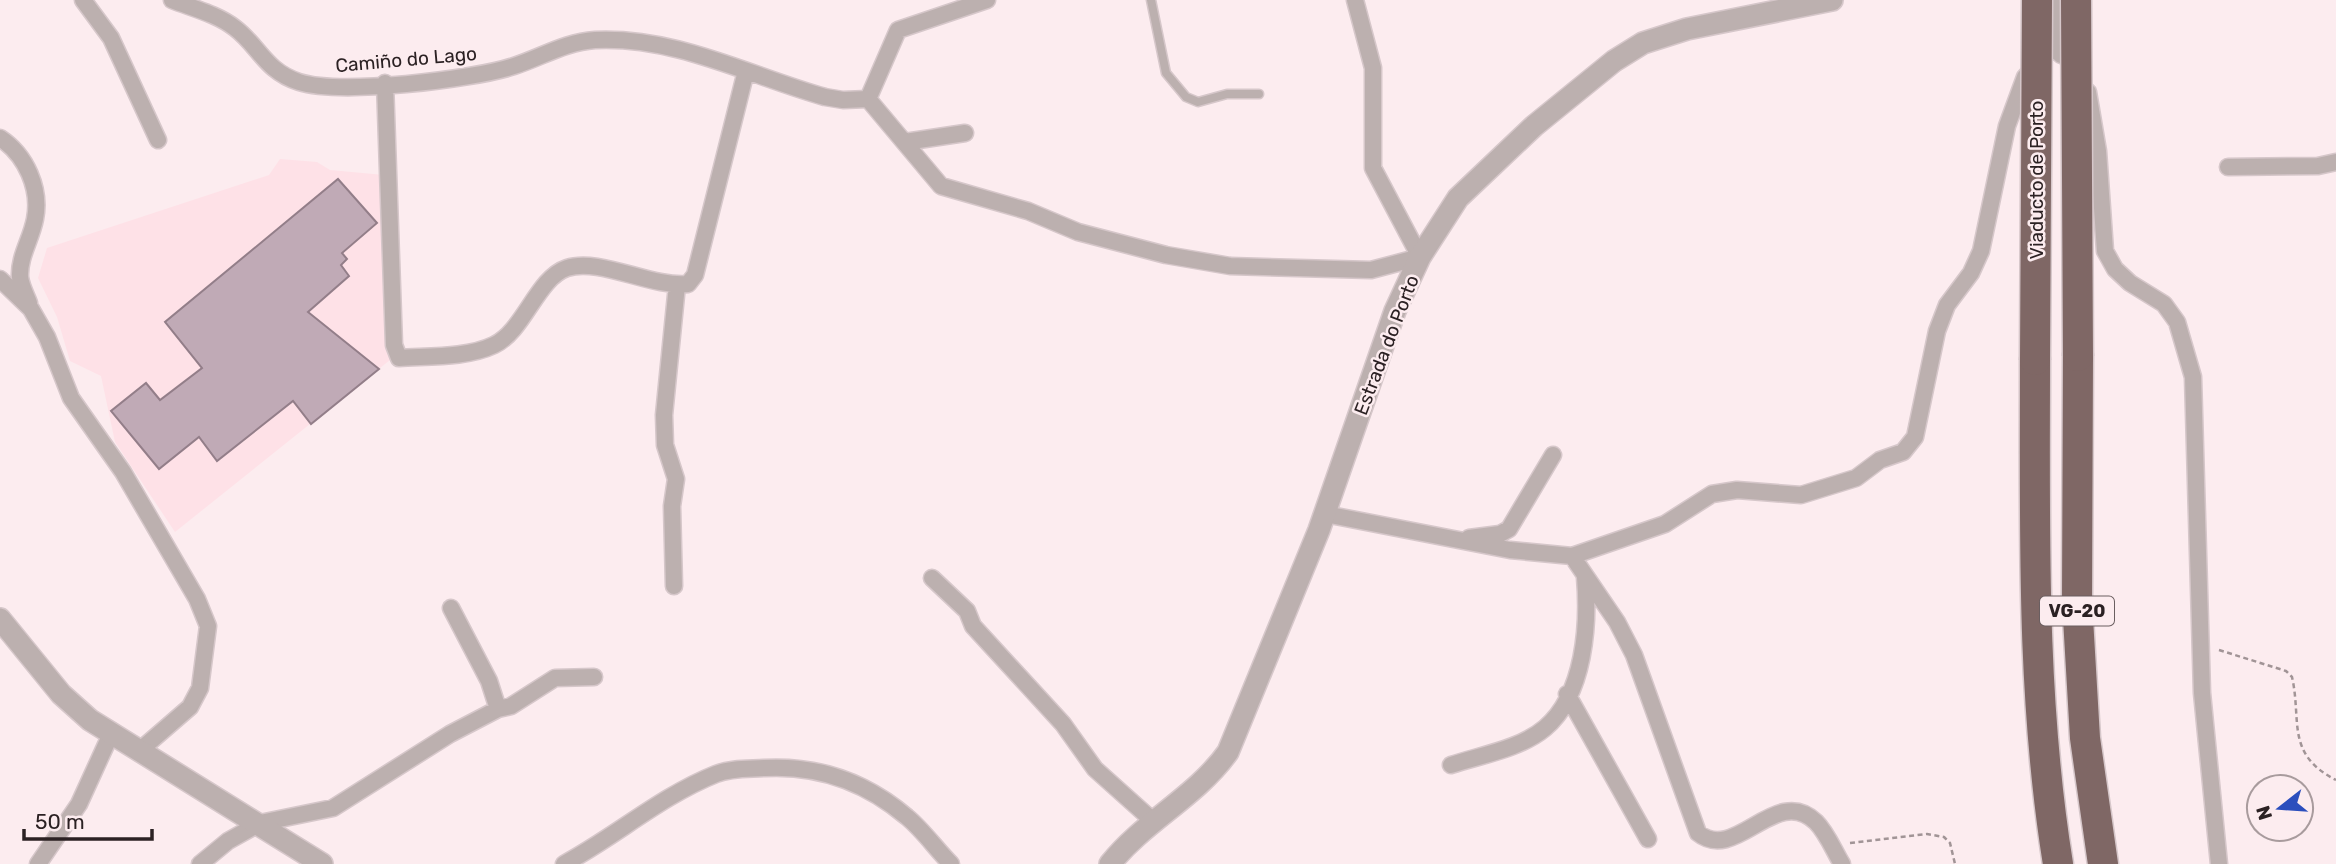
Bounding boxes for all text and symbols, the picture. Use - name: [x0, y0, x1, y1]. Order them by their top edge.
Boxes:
- street label: Camiño do Lago: [334, 42, 478, 77]
- street label: Viaducto de Porto: [2025, 101, 2048, 259]
- street label: Estrada do Porto: [1349, 272, 1424, 418]
- road number: VG-20: [2040, 596, 2114, 626]
- north arrow: [2245, 773, 2315, 843]
- scale bar: [24, 798, 152, 842]
- text: N: [2251, 803, 2277, 823]
- text: 50 m: [35, 809, 85, 834]

